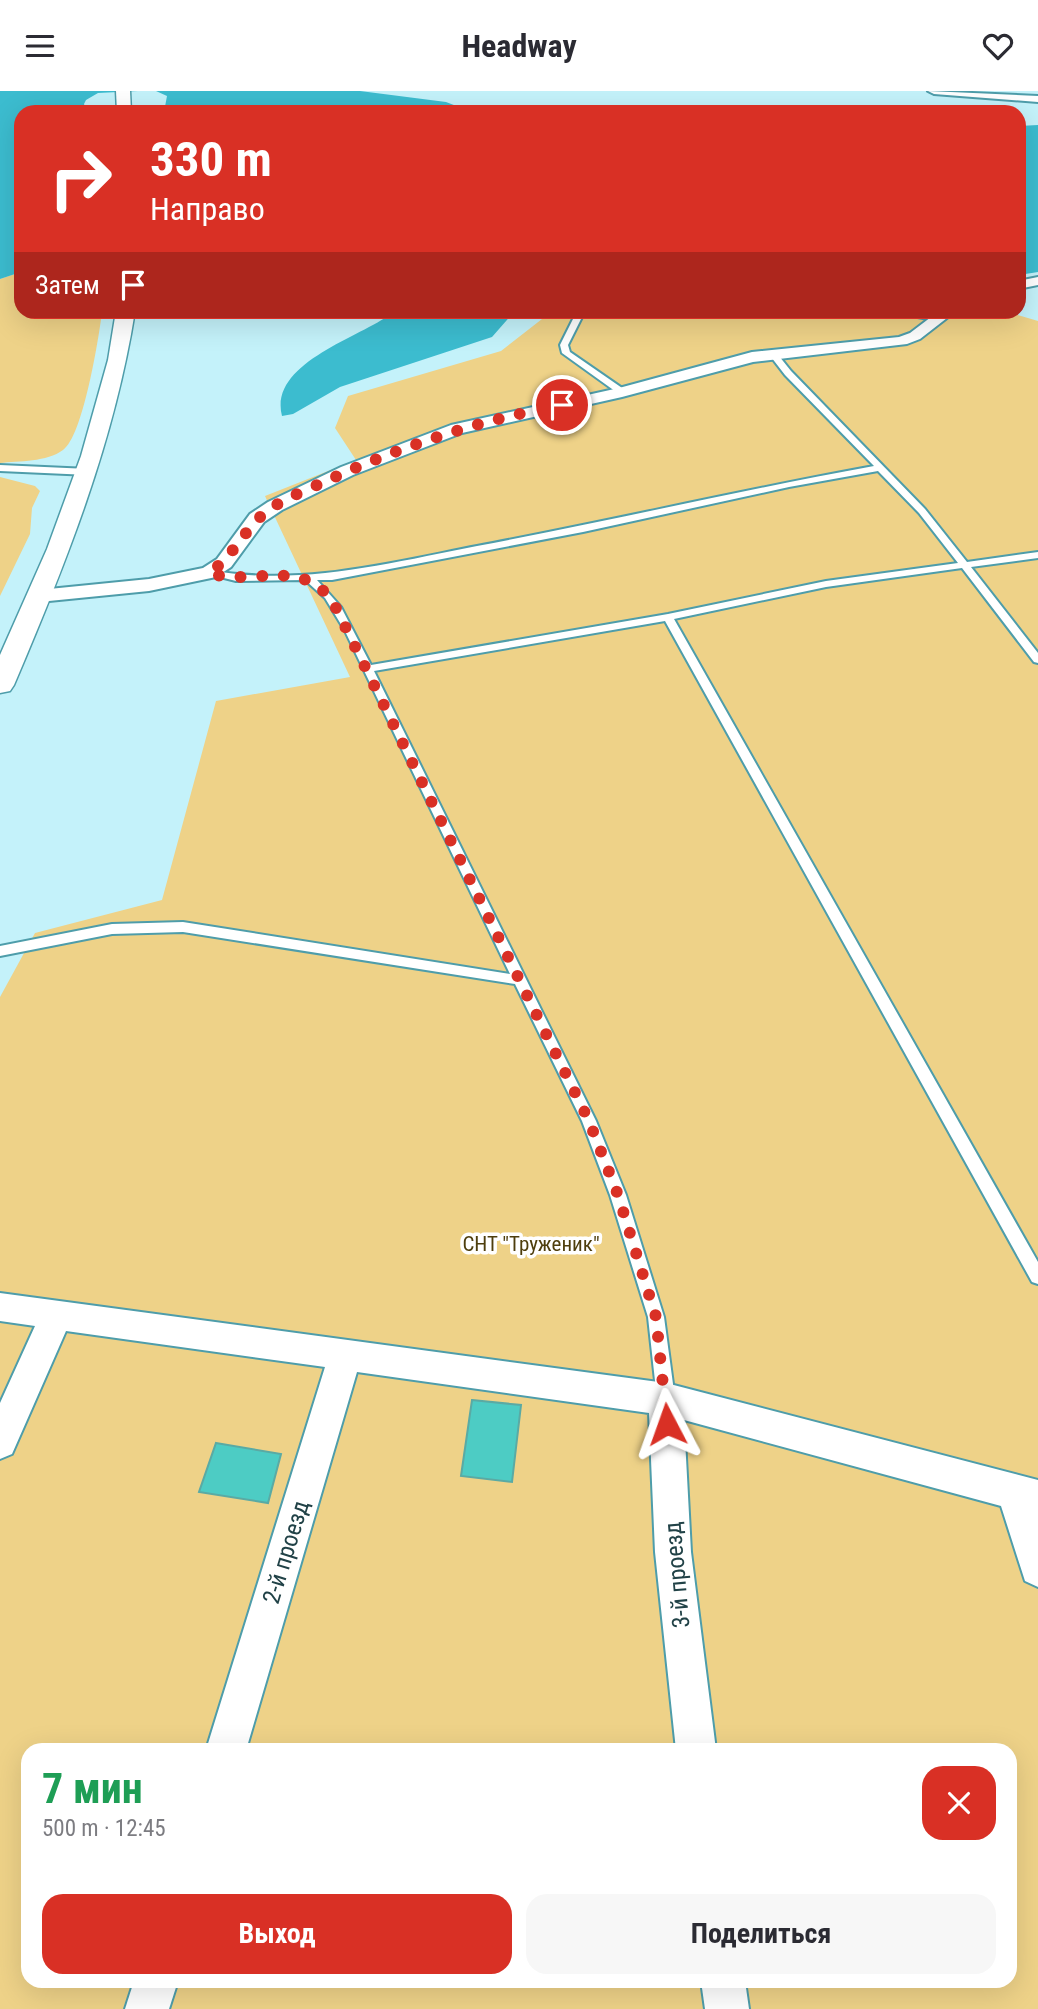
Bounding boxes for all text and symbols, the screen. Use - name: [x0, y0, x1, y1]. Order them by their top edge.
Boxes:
- icon: menu: [21, 27, 59, 65]
- text: Headway: [461, 27, 577, 65]
- icon: heart: [979, 27, 1017, 65]
- text: 330 m: [150, 131, 272, 188]
- icon: right: [35, 133, 126, 224]
- text: Направо: [150, 190, 265, 228]
- icon: arrive: [114, 266, 152, 304]
- text: Затем: [35, 270, 100, 300]
- pin: [532, 375, 592, 435]
- icon: arrive: [543, 386, 581, 424]
- park label: СНТ "Труженик": [462, 1232, 600, 1256]
- position arrow: [630, 1387, 704, 1461]
- street label: 2-й проезд: [257, 1497, 315, 1607]
- street label: 3-й проезд: [658, 1521, 696, 1629]
- text: 7 мин: [42, 1764, 143, 1813]
- button: close: [922, 1766, 996, 1840]
- text: 500 m · 12:45: [42, 1815, 166, 1842]
- button: Выход: [42, 1894, 512, 1974]
- button: Поделиться: [526, 1894, 996, 1974]

